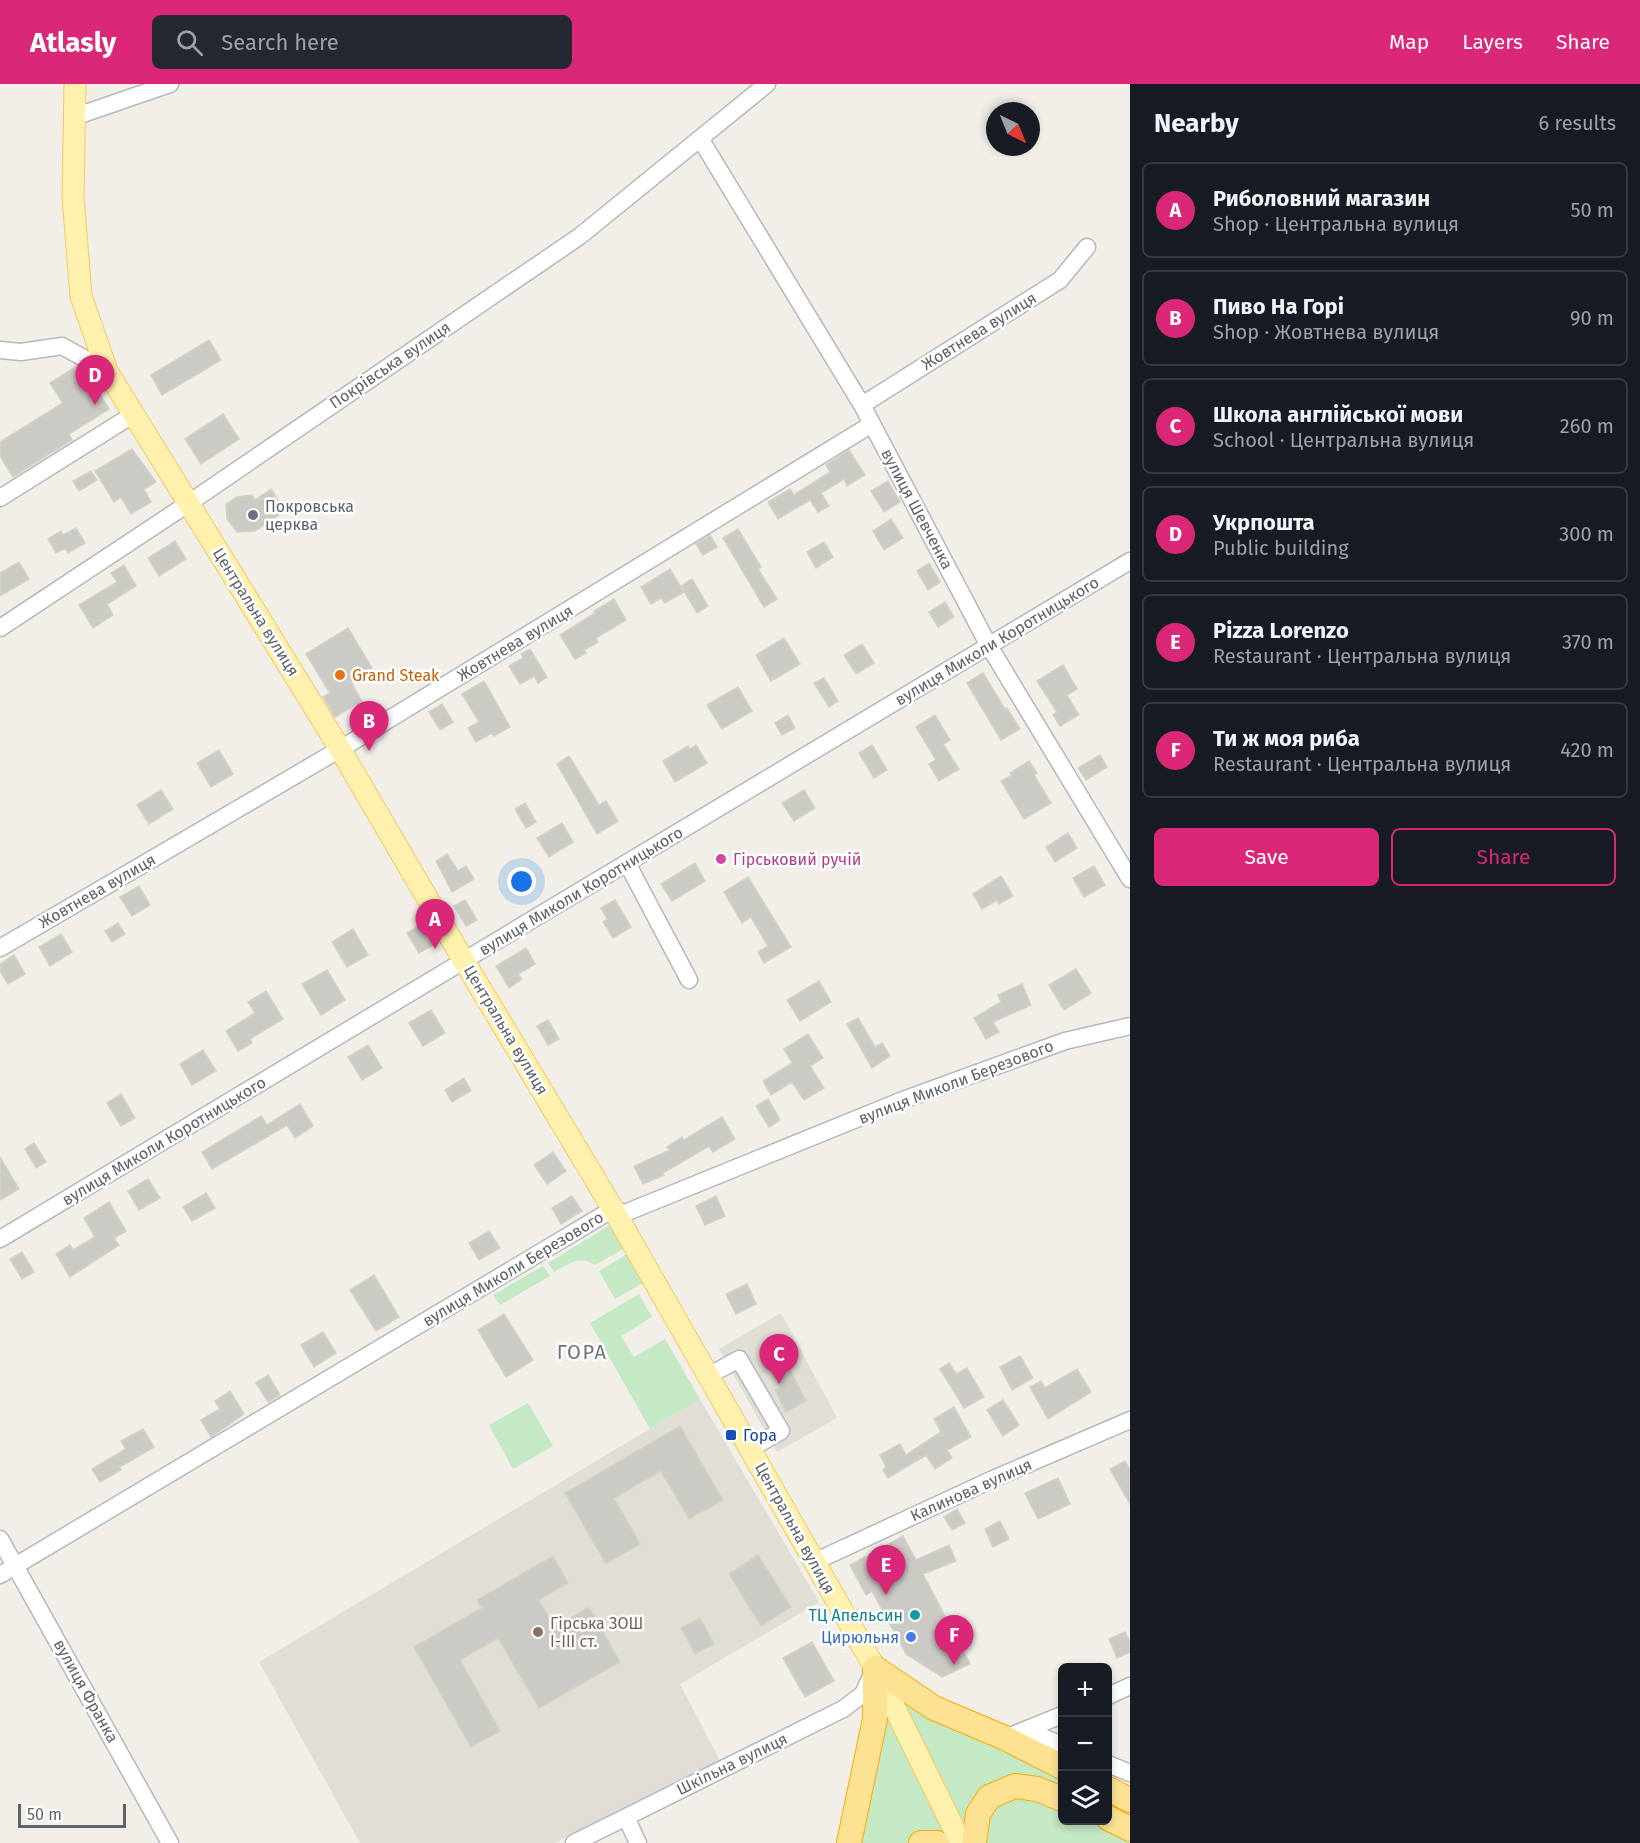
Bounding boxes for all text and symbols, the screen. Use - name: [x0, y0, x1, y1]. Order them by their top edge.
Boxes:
- search box: [152, 15, 572, 69]
- text: Atlasly: [30, 26, 116, 59]
- icon: search: [173, 26, 206, 59]
- text: Search here: [221, 29, 339, 56]
- text: Map: [1389, 29, 1429, 55]
- text: Layers: [1462, 29, 1523, 55]
- text: Share: [1556, 29, 1610, 55]
- north arrow: [986, 102, 1040, 156]
- text: Nearby: [1154, 108, 1239, 139]
- text: 6 results: [1539, 111, 1616, 135]
- text: Риболовний магазин: [1213, 185, 1430, 212]
- text: A: [1170, 198, 1181, 222]
- text: 50 m: [1570, 198, 1614, 222]
- text: Shop · Центральна вулиця: [1213, 212, 1459, 236]
- street label: Жовтнева вулиця: [918, 288, 1040, 374]
- text: Пиво На Горі: [1213, 293, 1344, 320]
- text: B: [1169, 306, 1182, 330]
- text: 90 m: [1570, 306, 1614, 330]
- street label: Покрівська вулиця: [326, 317, 454, 413]
- text: Shop · Жовтнева вулиця: [1213, 320, 1439, 344]
- pin: D: [76, 356, 115, 405]
- text: Школа англійської мови: [1213, 401, 1463, 428]
- text: C: [1170, 414, 1181, 438]
- text: 260 m: [1560, 414, 1614, 438]
- text: School · Центральна вулиця: [1213, 428, 1474, 452]
- street label: вулиця Шевченка: [877, 445, 957, 573]
- place label: Покровська церква: [265, 497, 354, 534]
- marker: Покровська церква: [246, 508, 260, 522]
- text: Укрпошта: [1213, 509, 1315, 536]
- text: D: [1169, 522, 1182, 546]
- text: 300 m: [1559, 522, 1614, 546]
- text: Public building: [1213, 536, 1349, 560]
- street label: Центральна вулиця: [209, 544, 303, 680]
- street label: вулиця Миколи Коротницького: [892, 572, 1102, 710]
- street label: Жовтнева вулиця: [454, 601, 576, 685]
- text: Pizza Lorenzo: [1213, 617, 1349, 644]
- text: E: [1170, 630, 1181, 654]
- text: 370 m: [1562, 630, 1614, 654]
- text: Restaurant · Центральна вулиця: [1213, 644, 1511, 668]
- place label: Grand Steak: [352, 666, 440, 685]
- marker: Grand Steak: [333, 668, 347, 682]
- pin: B: [350, 702, 388, 751]
- text: Ти ж моя риба: [1213, 725, 1360, 752]
- text: F: [1171, 738, 1180, 762]
- text: 420 m: [1560, 738, 1614, 762]
- text: Restaurant · Центральна вулиця: [1213, 752, 1511, 776]
- street label: вулиця Миколи Коротницького: [476, 822, 686, 960]
- button: Save: [1154, 828, 1379, 886]
- button: Share: [1391, 828, 1616, 886]
- street label: Жовтнева вулиця: [35, 850, 159, 932]
- place label: Гірськовий ручій: [733, 850, 861, 869]
- marker: Гірськовий ручій: [714, 852, 728, 866]
- your location: [507, 867, 536, 896]
- pin: A: [416, 900, 454, 949]
- street label: Центральна вулиця: [460, 962, 552, 1098]
- street label: вулиця Миколи Березового: [856, 1036, 1056, 1128]
- street label: вулиця Миколи Коротницького: [59, 1072, 269, 1210]
- street label: вулиця Миколи Березового: [419, 1207, 607, 1331]
- pin: C: [760, 1334, 798, 1384]
- district label: ГОРА: [557, 1340, 607, 1364]
- place label: Гора: [743, 1426, 777, 1445]
- marker: Гора: [724, 1428, 738, 1442]
- street label: Калинова вулиця: [907, 1455, 1035, 1525]
- street label: Центральна вулиця: [751, 1459, 839, 1597]
- pin: E: [866, 1546, 906, 1595]
- place label: ТЦ Апельсин: [808, 1606, 903, 1625]
- marker: ТЦ Апельсин: [908, 1608, 922, 1622]
- place label: Гірська ЗОШ І-ІІІ ст.: [550, 1614, 643, 1651]
- pin: F: [934, 1616, 974, 1665]
- marker: Гірська ЗОШ І-ІІІ ст.: [531, 1625, 545, 1639]
- place label: Цирюльня: [821, 1628, 899, 1647]
- marker: Цирюльня: [904, 1630, 918, 1644]
- street label: вулиця Франка: [50, 1636, 122, 1746]
- map controls: [1058, 1663, 1112, 1825]
- button: +: [1058, 1663, 1112, 1717]
- button: −: [1058, 1717, 1112, 1771]
- street label: Шкільна вулиця: [673, 1729, 791, 1799]
- button: layers: [1058, 1771, 1112, 1825]
- scale bar: [18, 1801, 126, 1828]
- text: 50 m: [27, 1805, 62, 1824]

